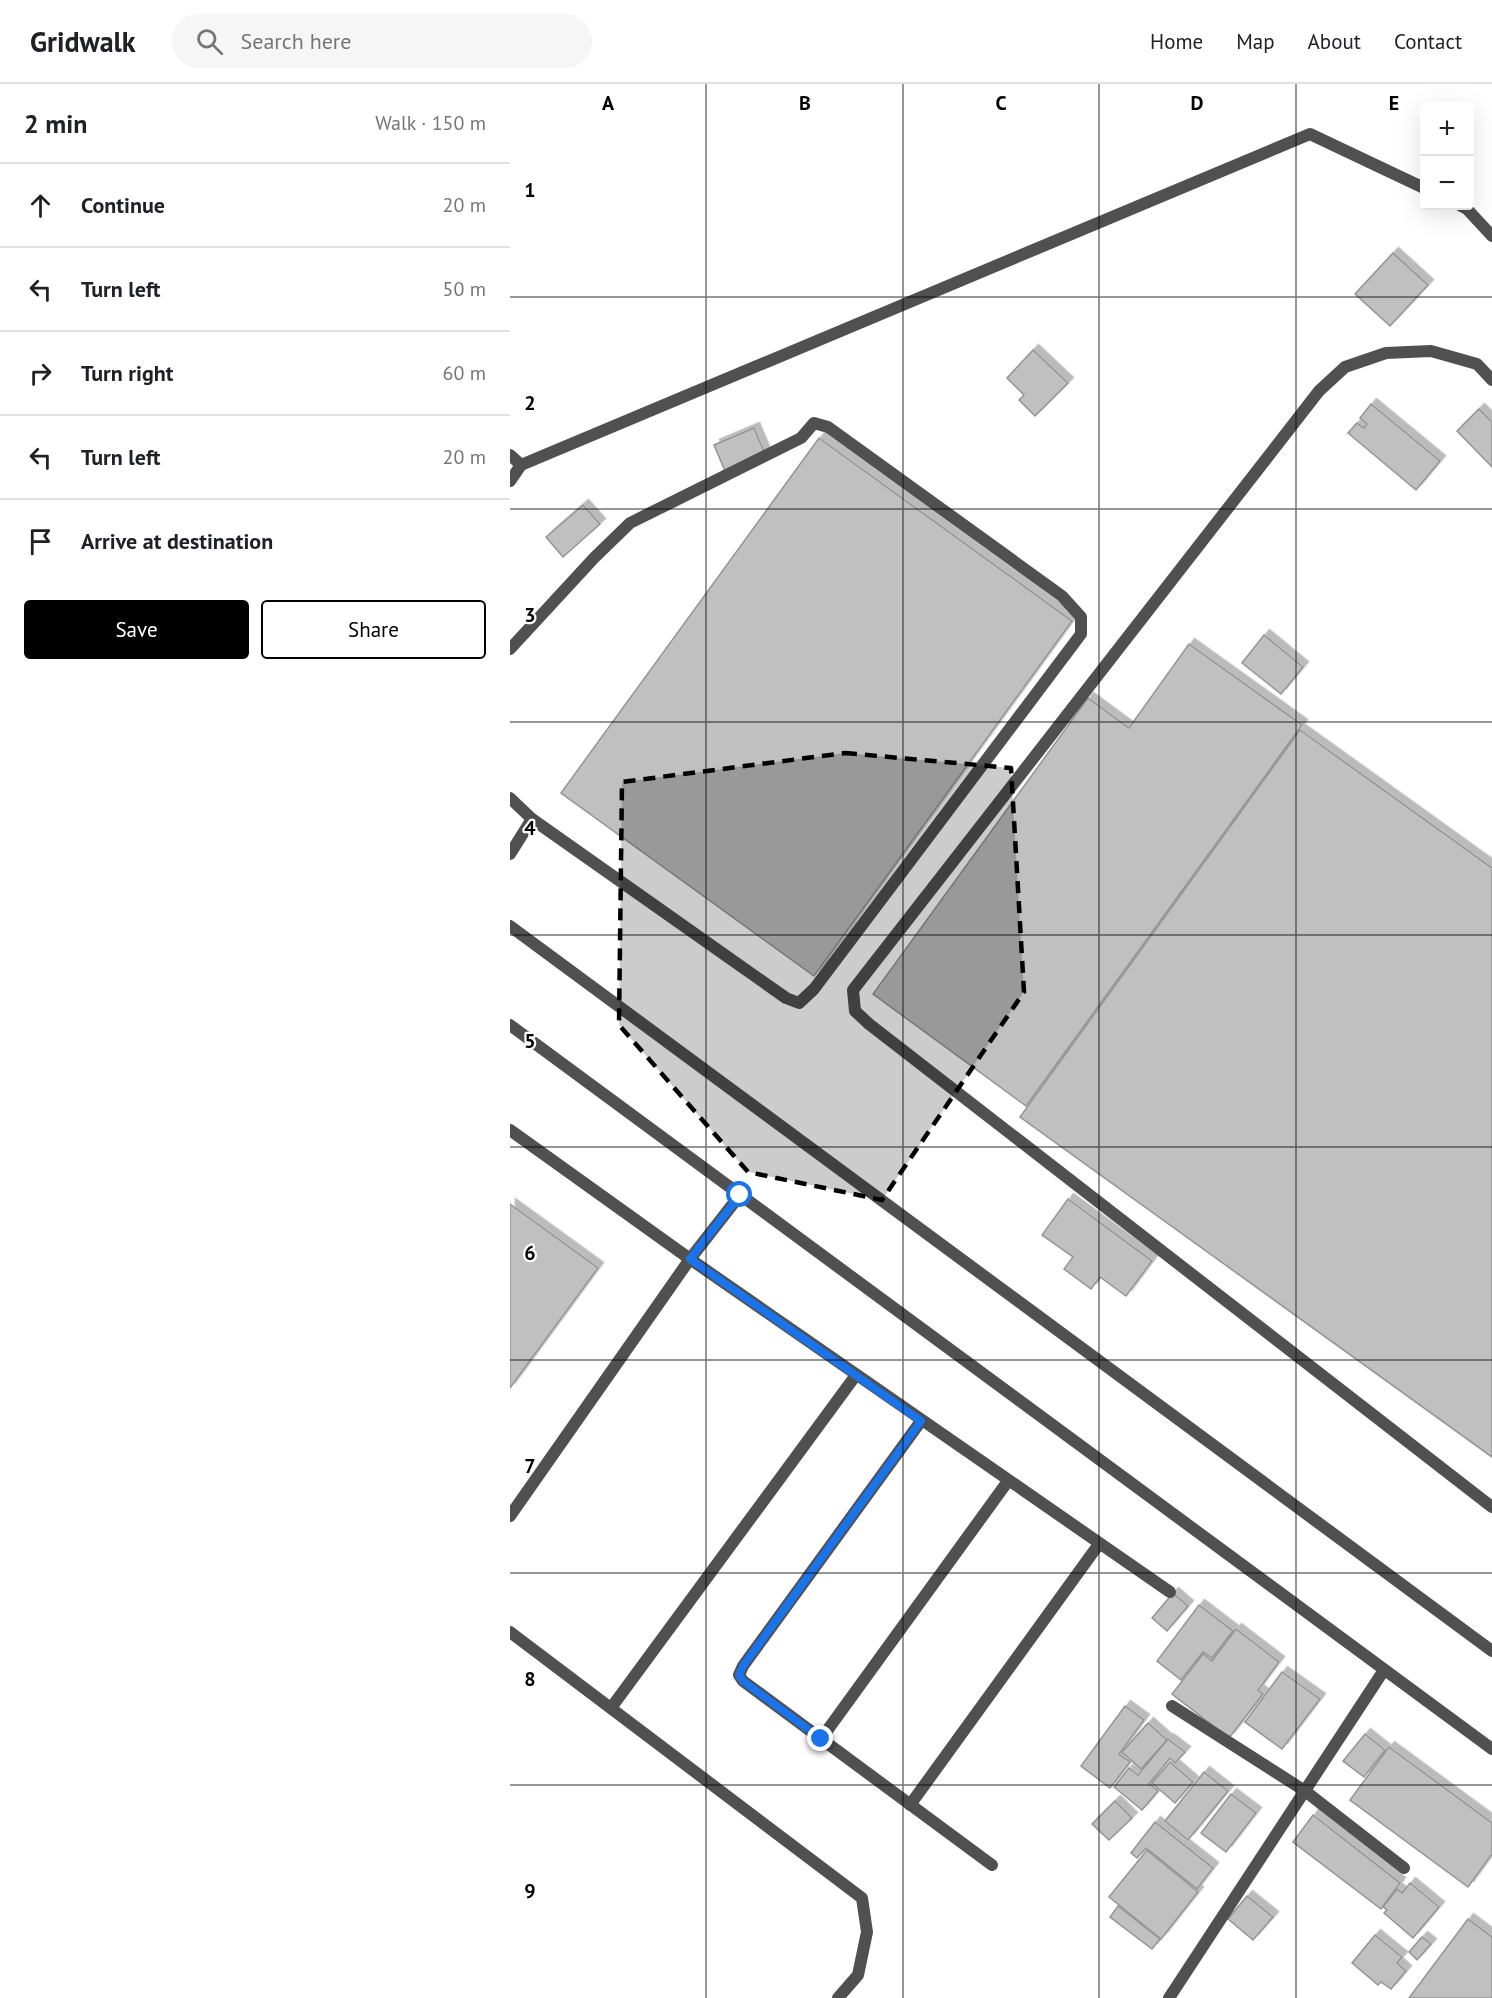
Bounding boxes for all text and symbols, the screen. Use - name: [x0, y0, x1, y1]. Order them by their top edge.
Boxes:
- search box: [172, 14, 592, 68]
- text: Gridwalk: [30, 23, 136, 60]
- icon: search: [193, 25, 226, 58]
- text: Search here: [241, 27, 352, 55]
- text: Home: [1150, 28, 1203, 55]
- text: Map: [1236, 28, 1275, 55]
- text: About: [1308, 28, 1361, 55]
- text: Contact: [1394, 28, 1462, 55]
- text: A: [602, 90, 615, 116]
- text: B: [799, 90, 811, 116]
- text: C: [995, 90, 1007, 116]
- text: D: [1191, 90, 1204, 116]
- text: E: [1389, 90, 1399, 116]
- map controls: [1420, 102, 1474, 210]
- button: +: [1420, 102, 1474, 156]
- text: 2 min: [24, 107, 87, 140]
- text: Walk · 150 m: [375, 110, 486, 136]
- button: −: [1420, 156, 1474, 210]
- text: 1: [524, 177, 536, 203]
- icon: ahead: [24, 189, 57, 222]
- text: Continue: [81, 191, 165, 219]
- text: 20 m: [443, 192, 486, 218]
- icon: left: [24, 273, 57, 306]
- text: Turn left: [81, 275, 161, 303]
- text: 50 m: [443, 276, 486, 302]
- icon: right: [24, 357, 57, 390]
- text: Turn right: [81, 359, 173, 387]
- text: 60 m: [443, 360, 486, 386]
- text: 2: [524, 390, 536, 416]
- icon: left: [24, 441, 57, 474]
- text: Turn left: [81, 443, 161, 471]
- text: 20 m: [443, 444, 486, 470]
- icon: arrive: [24, 525, 57, 558]
- text: Arrive at destination: [81, 527, 273, 555]
- button: Save: [24, 600, 249, 659]
- button: Share: [261, 600, 486, 659]
- text: 3: [524, 602, 536, 628]
- text: 4: [524, 815, 536, 841]
- text: 5: [524, 1028, 536, 1054]
- route start: [726, 1181, 752, 1207]
- text: 6: [524, 1240, 536, 1266]
- text: 7: [524, 1453, 536, 1479]
- text: 8: [524, 1666, 536, 1692]
- route end: [807, 1725, 833, 1751]
- text: 9: [524, 1878, 536, 1904]

